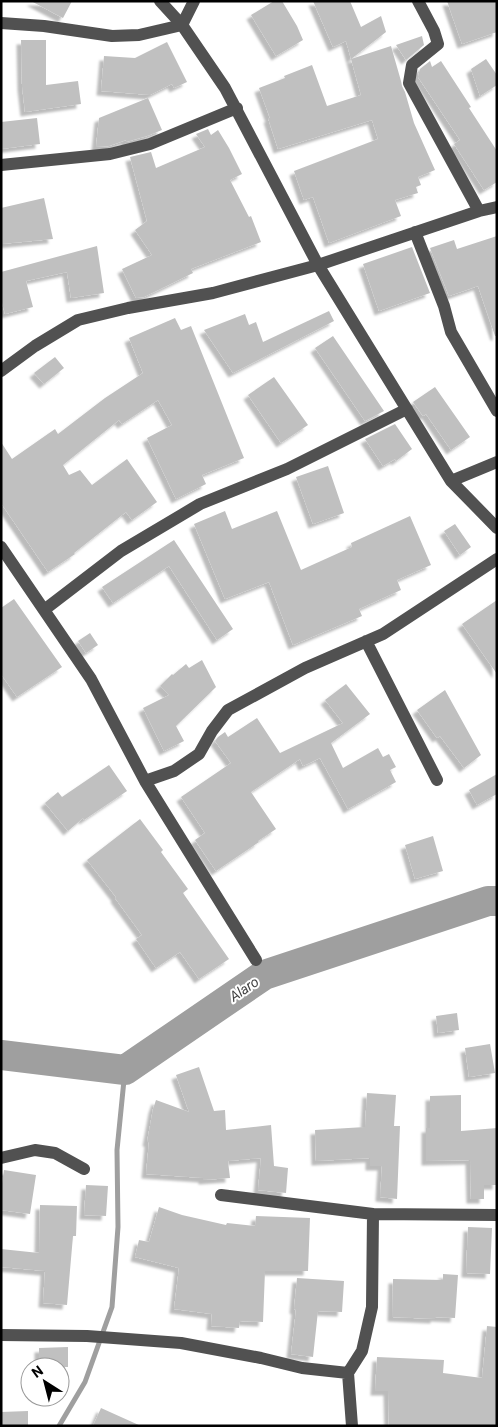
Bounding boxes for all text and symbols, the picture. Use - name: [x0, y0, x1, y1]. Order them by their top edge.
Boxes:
- water label: Alaro: [226, 973, 262, 1005]
- north arrow: [20, 1357, 70, 1407]
- text: N: [29, 1362, 46, 1381]

